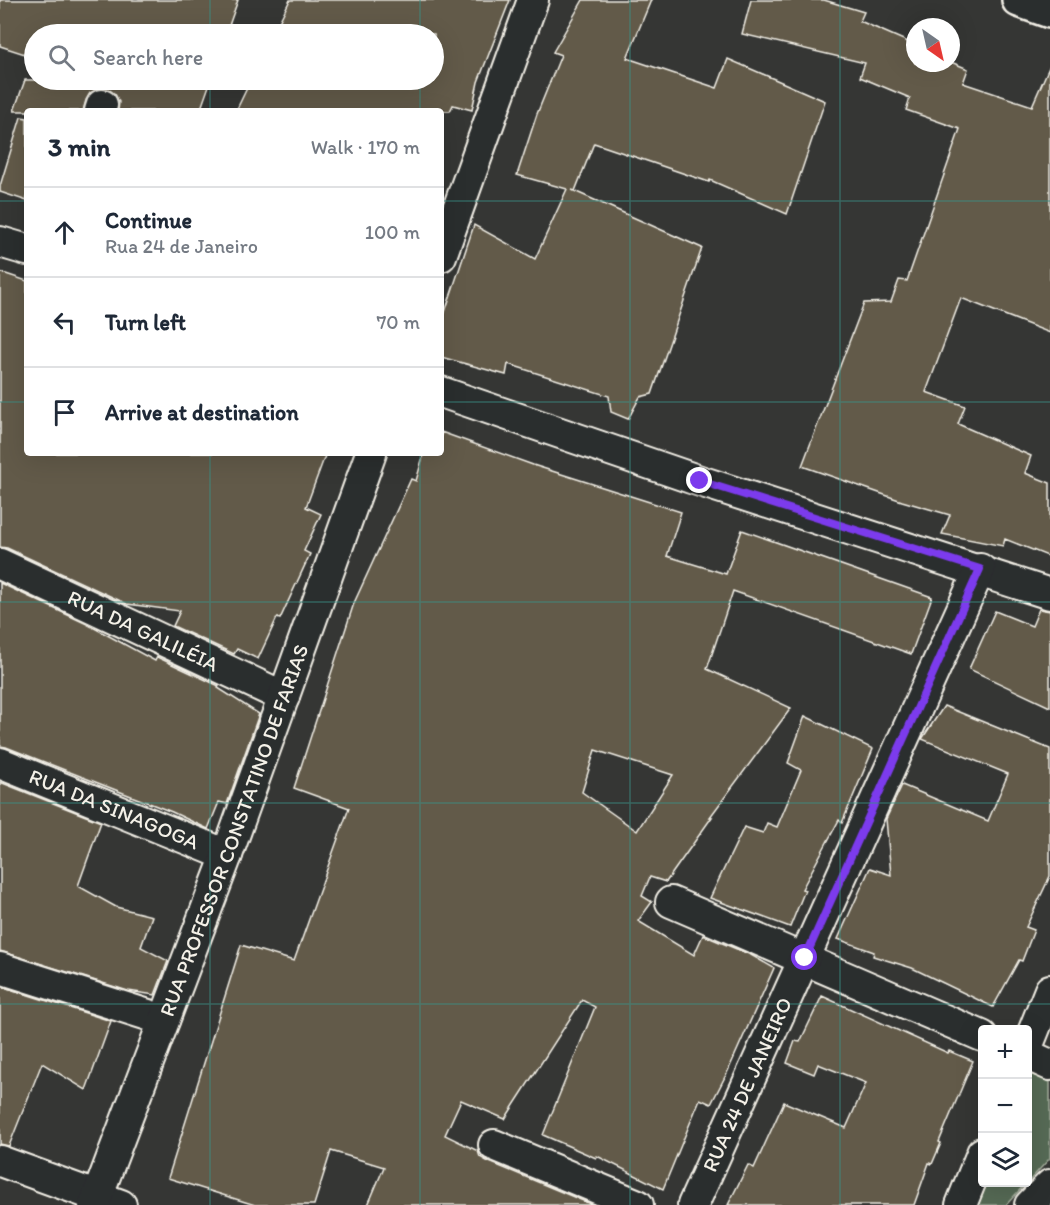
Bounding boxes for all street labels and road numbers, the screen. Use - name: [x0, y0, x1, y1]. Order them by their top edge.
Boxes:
- street label: RUA DA GALILÉIA: [64, 584, 223, 677]
- street label: RUA PROFESSOR CONSTATINO DE FARIAS: [154, 641, 313, 1020]
- street label: RUA DA SINAGOGA: [26, 763, 203, 855]
- street label: RUA 24 DE JANEIRO: [697, 993, 797, 1175]

